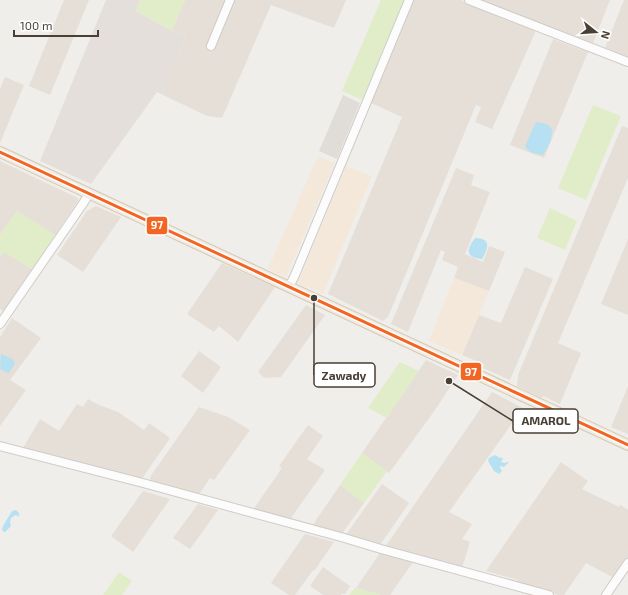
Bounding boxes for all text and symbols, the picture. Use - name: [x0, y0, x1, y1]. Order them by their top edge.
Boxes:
- scale bar: [14, 12, 98, 38]
- north arrow: [576, 12, 616, 52]
- text: 100 m: [20, 18, 52, 32]
- text: N: [599, 29, 613, 41]
- line badge: 97: [146, 216, 168, 235]
- text: 97: [151, 218, 163, 231]
- line badge: 97: [460, 362, 482, 381]
- callout: Zawady: [314, 363, 375, 387]
- text: 97: [465, 365, 477, 378]
- text: Zawady: [322, 368, 367, 383]
- callout: AMAROL: [513, 409, 578, 433]
- text: AMAROL: [521, 413, 571, 427]

